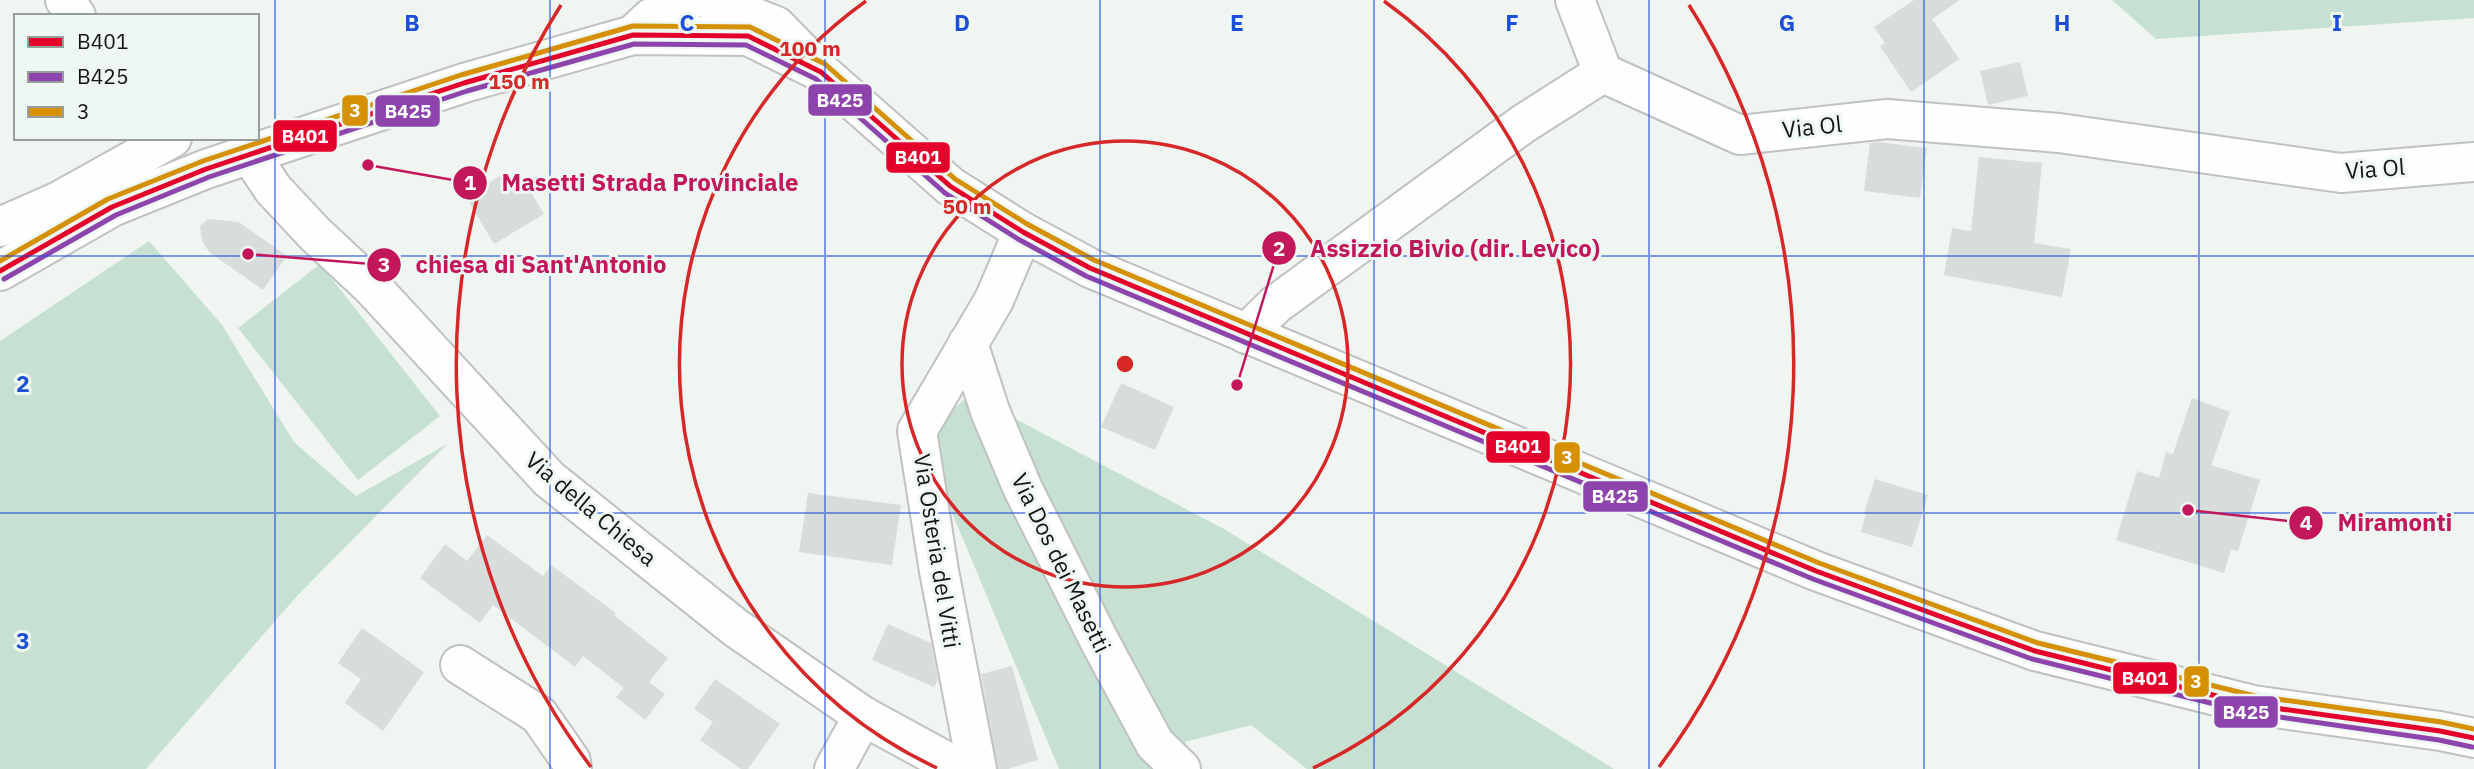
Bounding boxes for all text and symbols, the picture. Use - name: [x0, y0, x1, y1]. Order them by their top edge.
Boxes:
- text: B: [404, 7, 420, 37]
- text: C: [680, 7, 695, 37]
- text: D: [954, 7, 970, 37]
- text: E: [1230, 7, 1244, 37]
- text: F: [1505, 7, 1519, 37]
- text: G: [1779, 7, 1795, 37]
- text: H: [2054, 7, 2070, 37]
- text: I: [2332, 7, 2342, 37]
- legend: [14, 14, 259, 140]
- text: B401: [77, 27, 129, 55]
- text: 100 m: [779, 34, 841, 62]
- text: B425: [77, 62, 129, 90]
- text: 150 m: [488, 67, 550, 95]
- line badge: B425: [807, 83, 873, 117]
- text: B425: [817, 88, 863, 112]
- line badge: 3: [341, 94, 369, 127]
- line badge: B425: [374, 94, 441, 128]
- text: 3: [77, 97, 90, 125]
- text: 3: [349, 98, 361, 122]
- text: B425: [385, 99, 431, 123]
- street label: Via Ol: [1780, 108, 1843, 144]
- line badge: B401: [272, 119, 338, 153]
- text: B401: [282, 124, 329, 148]
- line badge: B401: [885, 141, 951, 174]
- text: B401: [895, 145, 942, 169]
- street label: Via Ol: [2344, 151, 2406, 185]
- callout: Masetti Strada Provinciale: [452, 160, 812, 205]
- text: Masetti Strada Provinciale: [502, 166, 798, 198]
- text: 1: [464, 168, 477, 196]
- text: 50 m: [943, 192, 991, 220]
- callout: Assizzio Bivio (dir. Levico): [1261, 226, 1614, 271]
- text: Assizzio Bivio (dir. Levico): [1310, 232, 1600, 264]
- text: 2: [1273, 234, 1285, 262]
- callout: chiesa di Sant'Antonio: [367, 242, 681, 287]
- text: chiesa di Sant'Antonio: [415, 248, 667, 280]
- text: 3: [378, 250, 390, 278]
- centre of rings: [1113, 352, 1137, 376]
- text: 2: [16, 368, 30, 398]
- line badge: B401: [1485, 430, 1551, 464]
- text: B401: [1495, 434, 1542, 458]
- line badge: 3: [1553, 441, 1581, 474]
- street label: Via della Chiesa: [520, 444, 664, 572]
- text: 3: [1561, 445, 1573, 469]
- street label: Via Osteria del Vitti: [908, 452, 968, 650]
- street label: Via Dos dei Masetti: [1005, 468, 1118, 657]
- line badge: B425: [1582, 480, 1649, 513]
- text: B425: [1592, 484, 1638, 508]
- callout: Miramonti: [2288, 500, 2466, 545]
- text: Miramonti: [2338, 506, 2452, 538]
- text: 4: [2300, 508, 2312, 536]
- text: 3: [16, 625, 30, 655]
- line badge: B401: [2112, 661, 2178, 695]
- line badge: 3: [2183, 665, 2210, 698]
- text: B401: [2122, 666, 2169, 690]
- text: 3: [2190, 669, 2202, 693]
- line badge: B425: [2213, 695, 2279, 729]
- text: B425: [2223, 700, 2269, 724]

